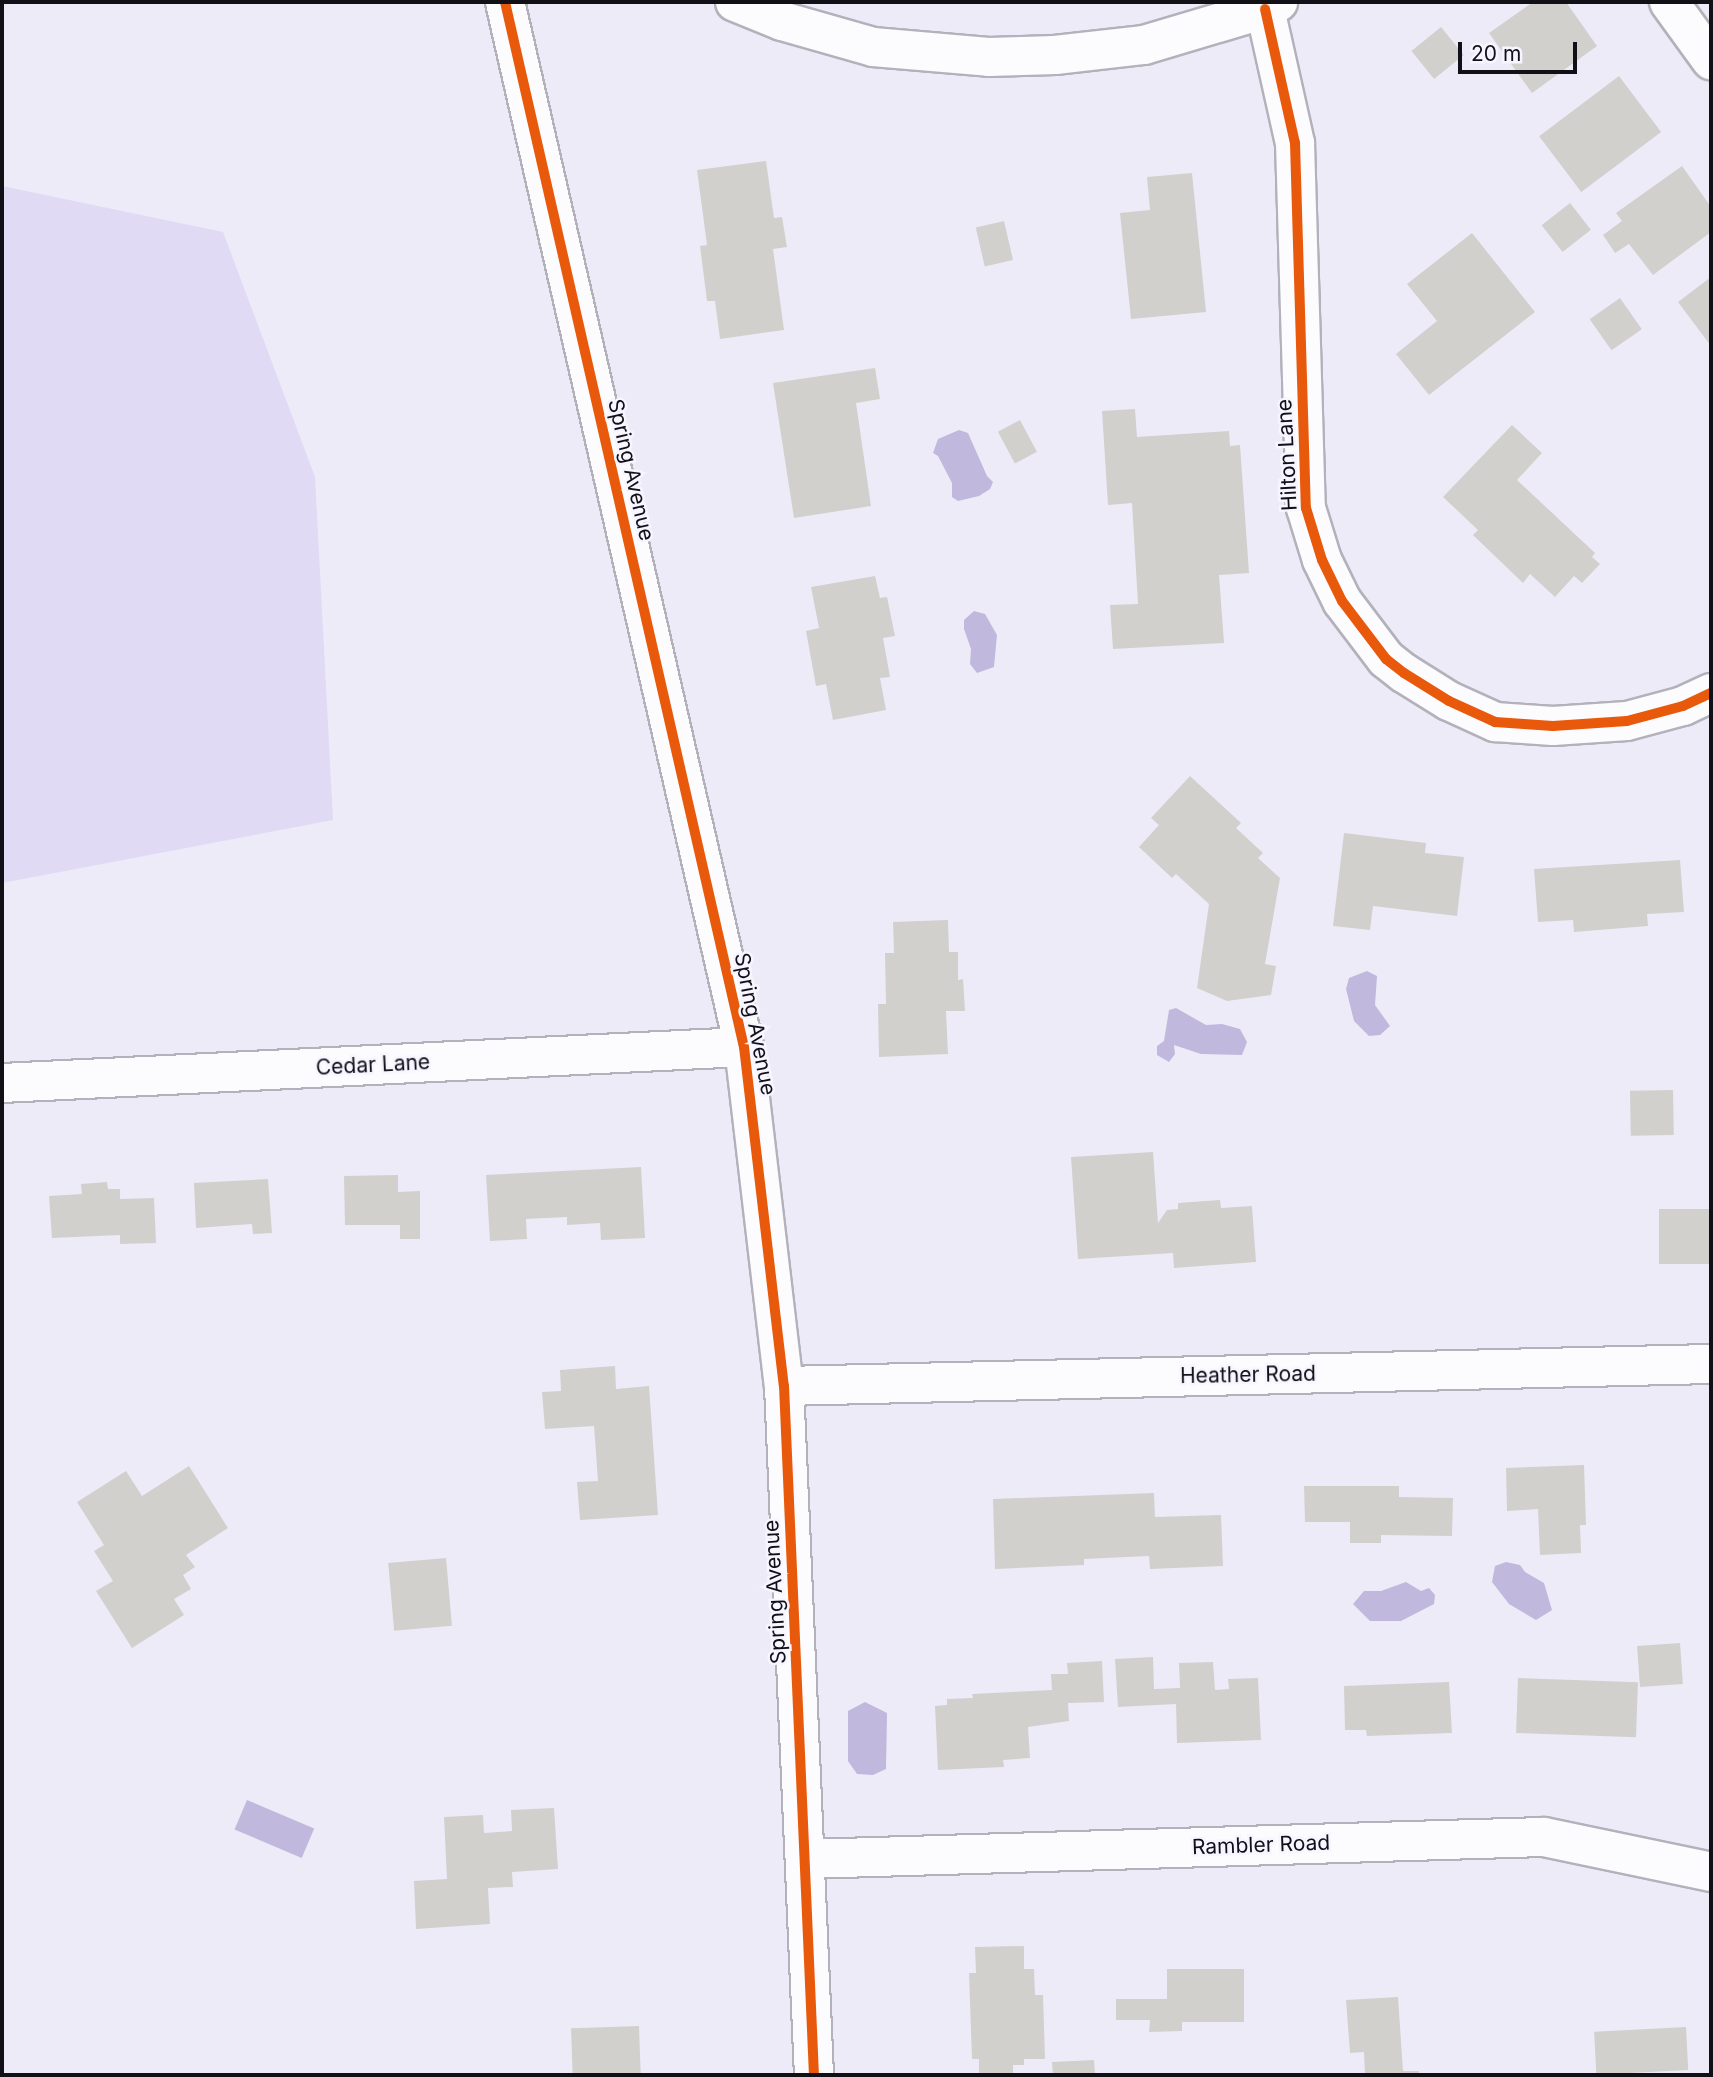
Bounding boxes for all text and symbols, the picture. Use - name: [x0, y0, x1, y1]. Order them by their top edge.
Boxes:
- scale bar: [1461, 28, 1580, 72]
- text: 20 m: [1471, 41, 1521, 66]
- street label: Spring Avenue: [602, 397, 660, 543]
- street label: Hilton Lane: [1271, 398, 1303, 512]
- street label: Spring Avenue: [729, 951, 781, 1097]
- street label: Cedar Lane: [315, 1049, 431, 1081]
- street label: Heather Road: [1180, 1361, 1316, 1389]
- street label: Spring Avenue: [759, 1519, 791, 1665]
- street label: Rambler Road: [1191, 1830, 1331, 1860]

